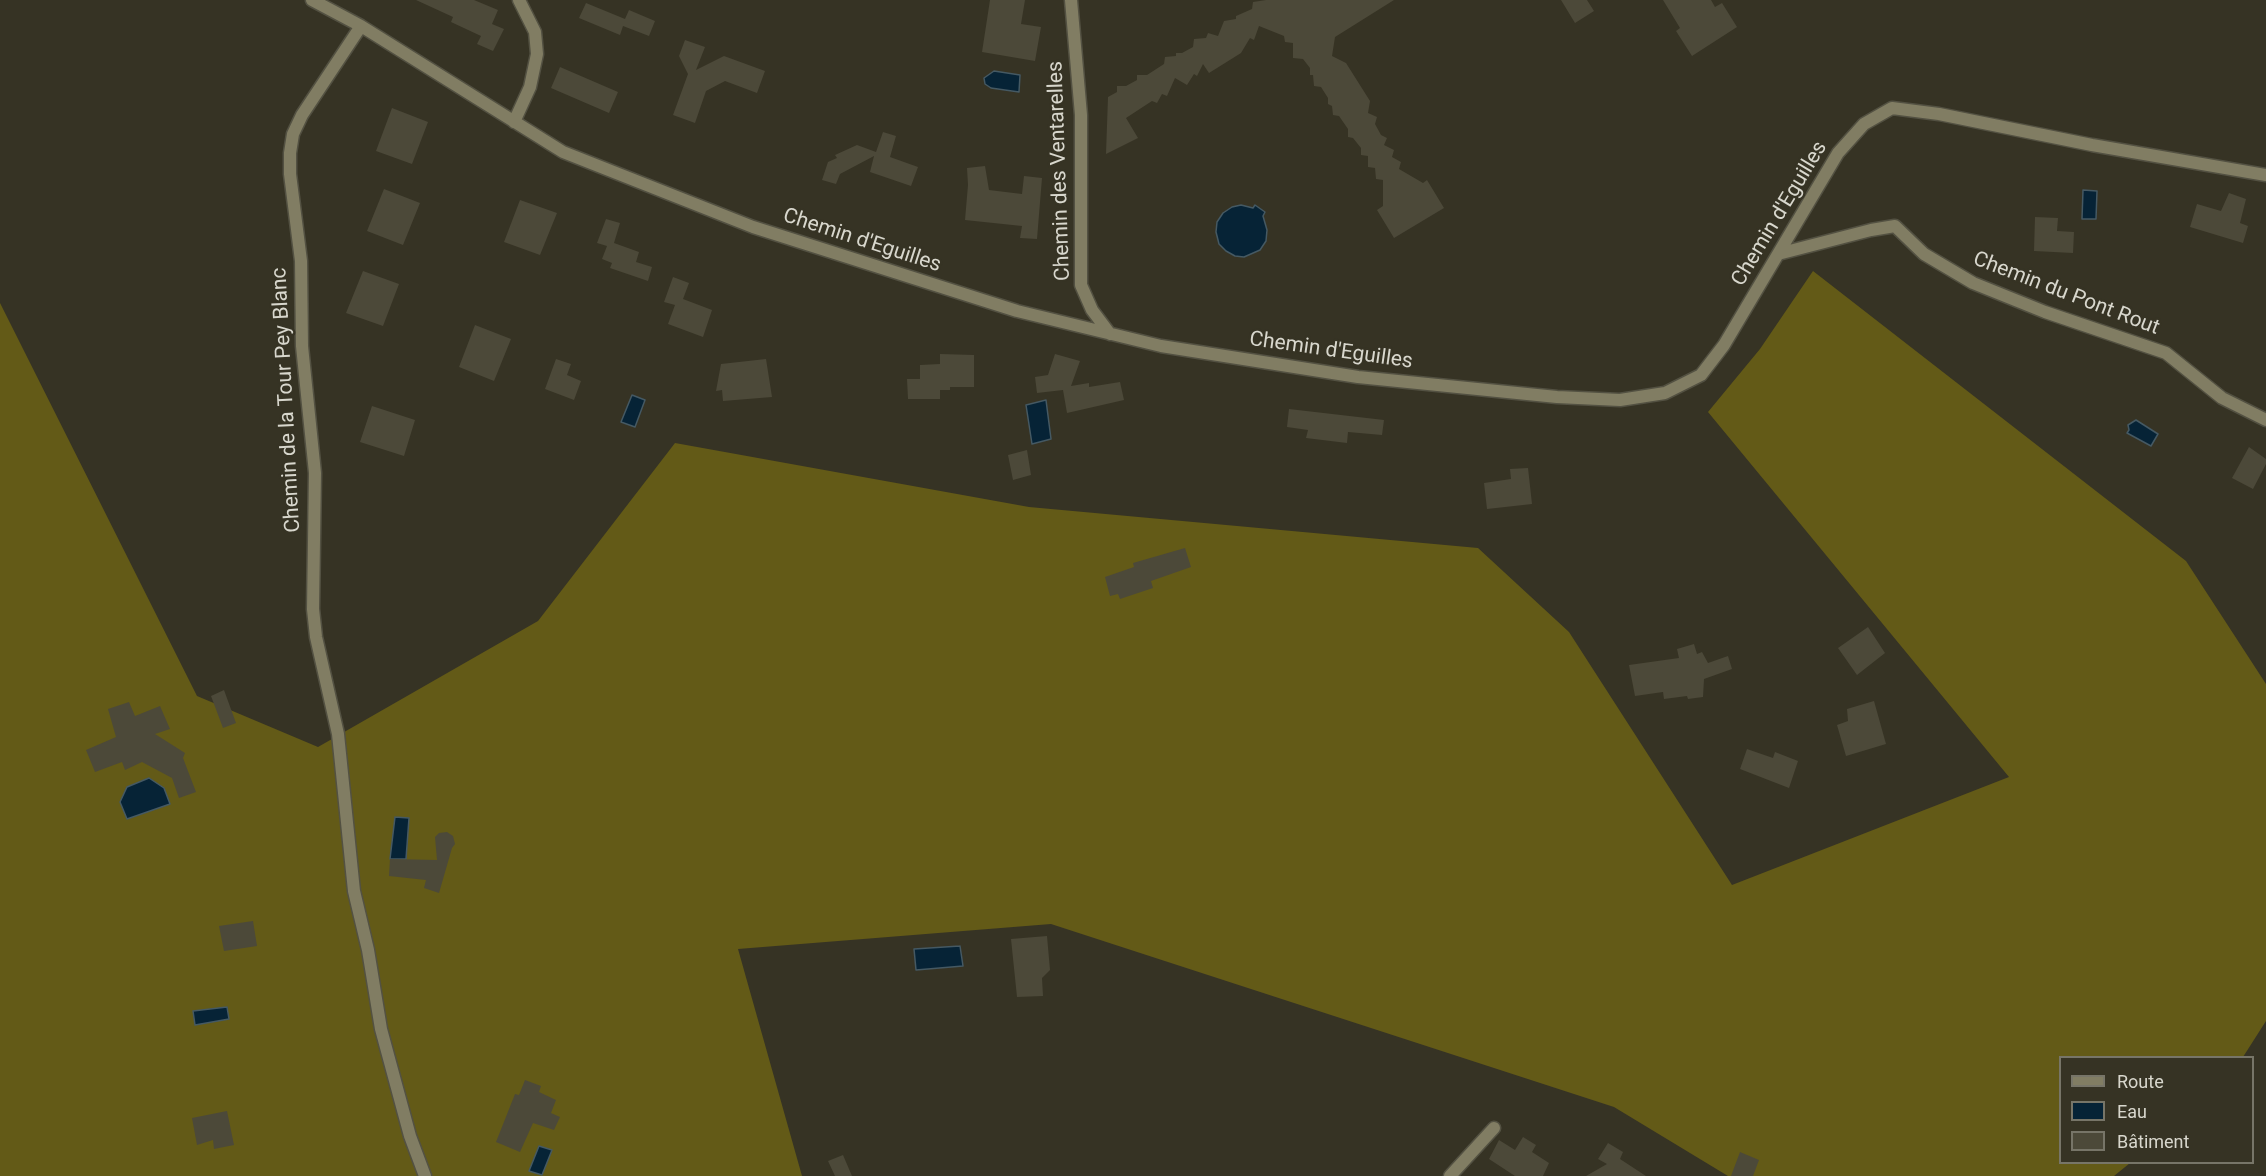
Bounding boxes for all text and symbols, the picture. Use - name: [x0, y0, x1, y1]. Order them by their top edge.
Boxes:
- street label: Chemin des Ventarelles: [1044, 61, 1076, 281]
- street label: Chemin d'Eguilles: [1727, 137, 1833, 291]
- street label: Chemin d'Eguilles: [780, 204, 944, 278]
- street label: Chemin du Pont Rout: [1969, 247, 2163, 341]
- street label: Chemin de la Tour Pey Blanc: [267, 267, 307, 533]
- street label: Chemin d'Eguilles: [1248, 327, 1414, 375]
- legend: [2059, 1056, 2254, 1164]
- text: Route: [2117, 1071, 2164, 1092]
- text: Eau: [2117, 1101, 2147, 1122]
- text: Bâtiment: [2117, 1131, 2189, 1152]

